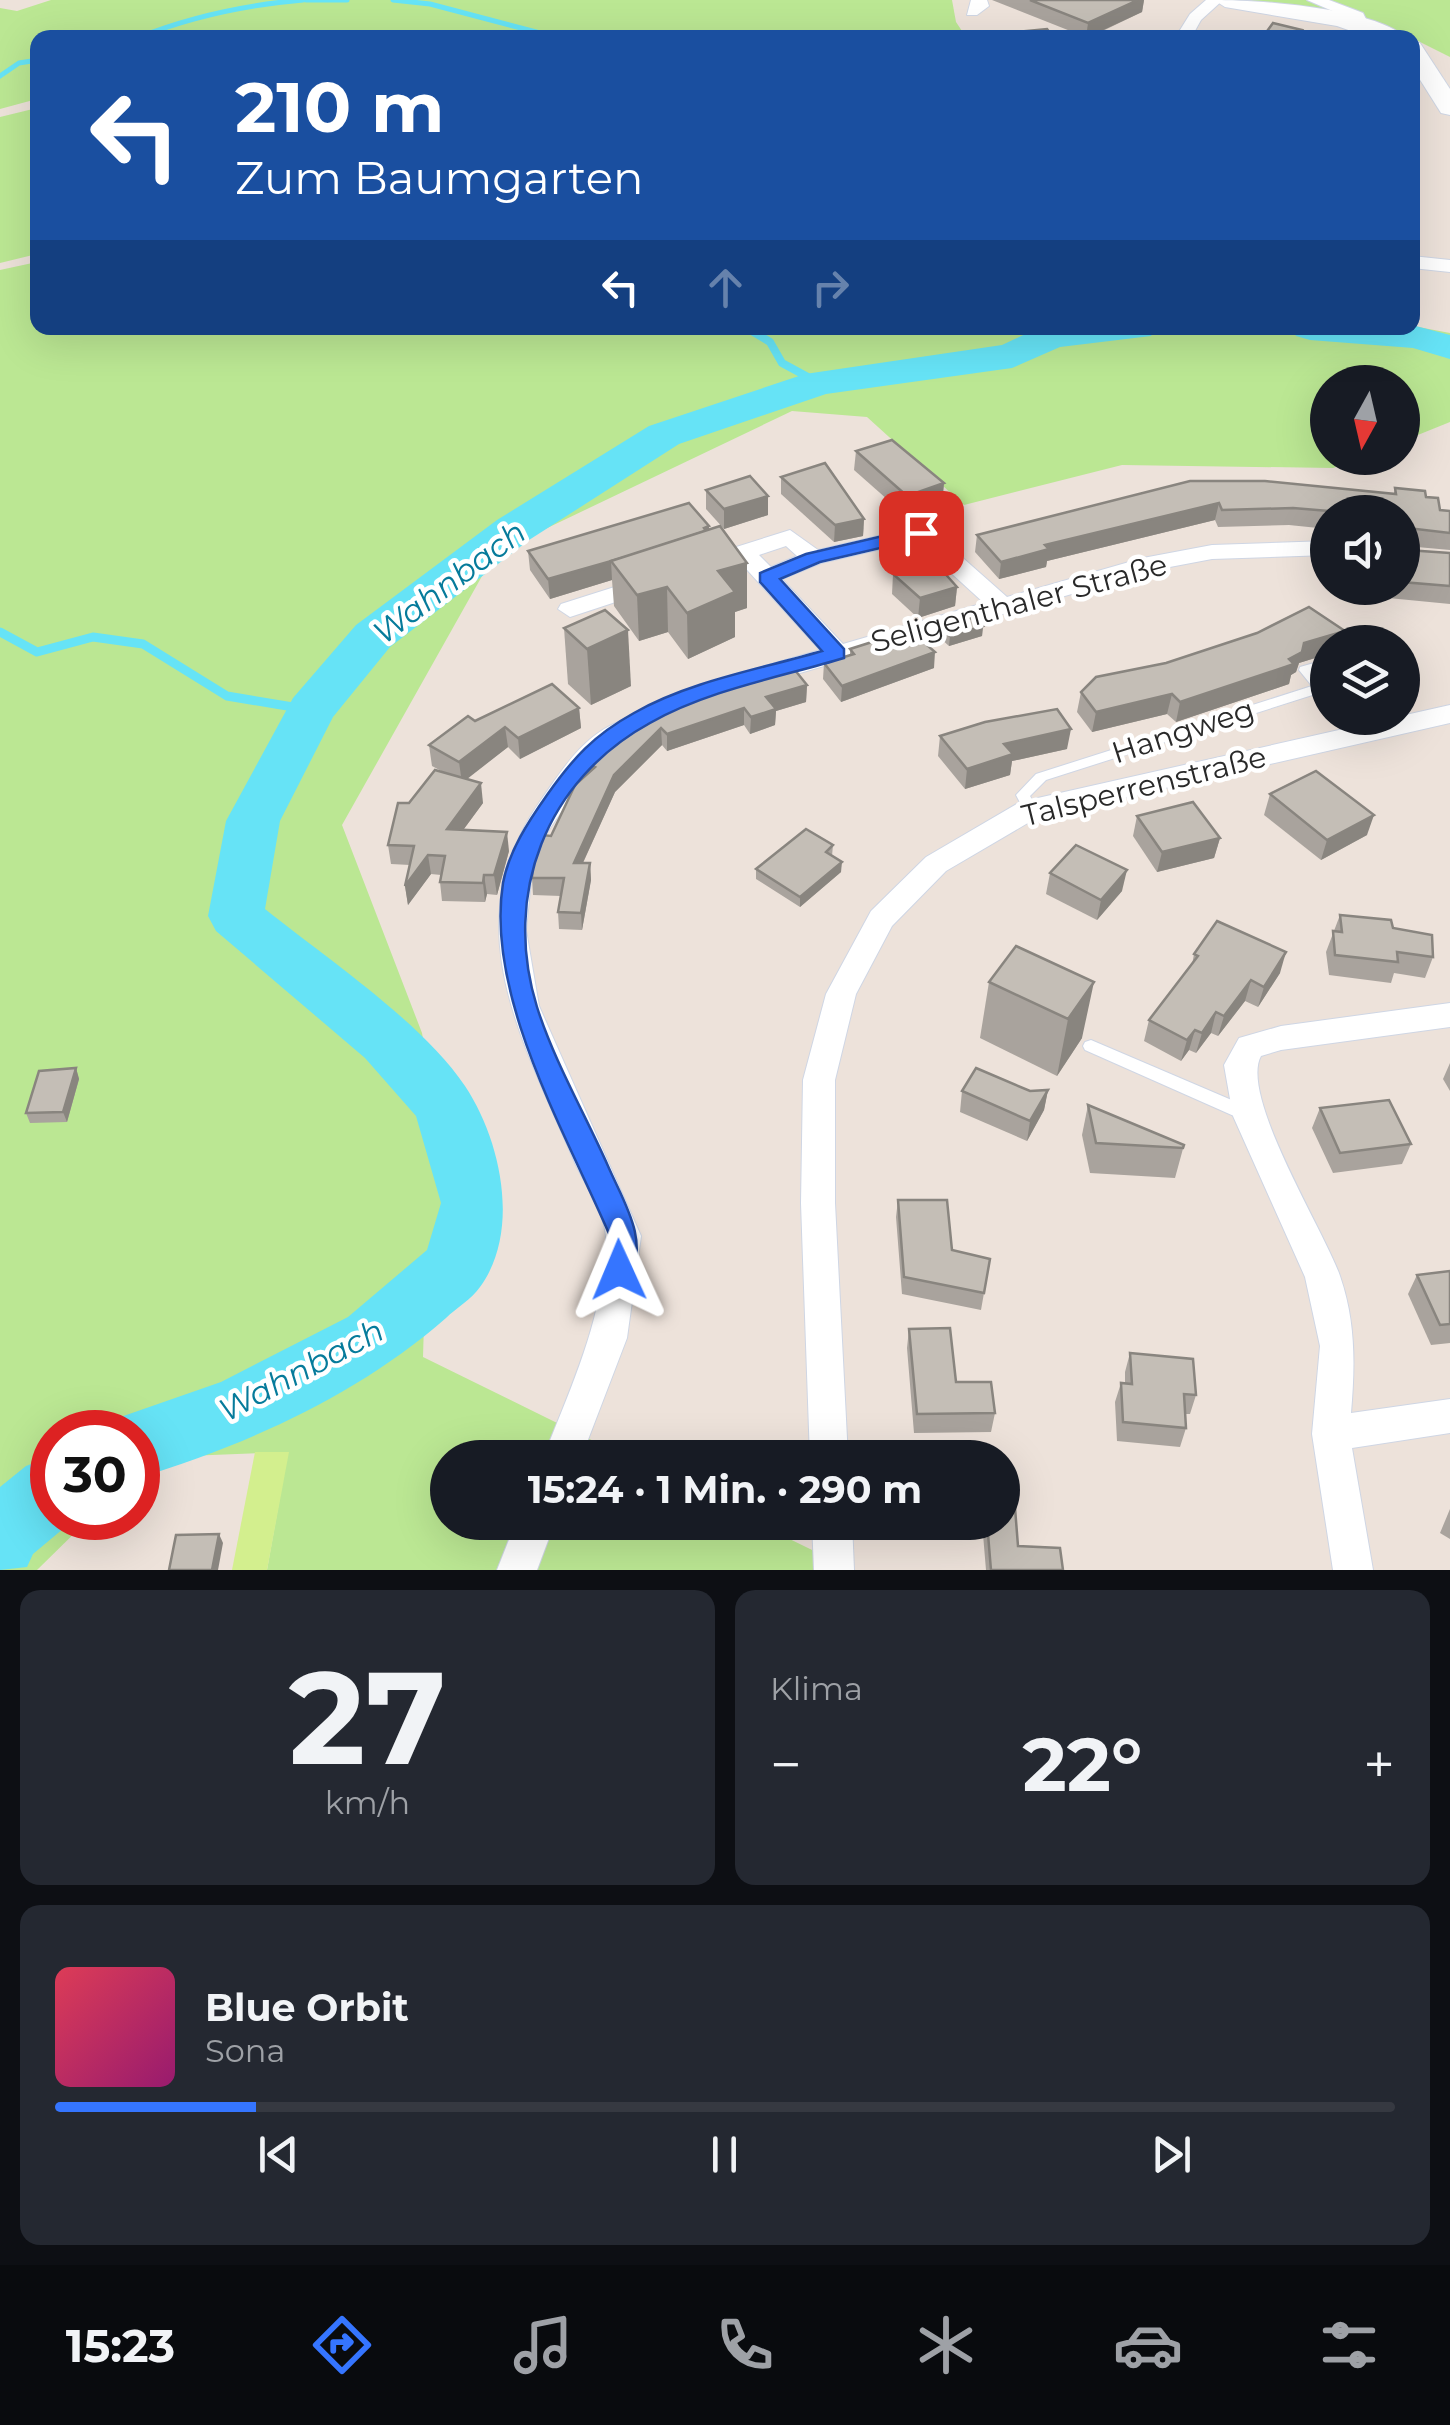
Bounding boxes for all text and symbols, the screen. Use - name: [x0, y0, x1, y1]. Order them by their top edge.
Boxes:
- text: 210 m: [235, 64, 445, 150]
- icon: left: [70, 70, 200, 200]
- text: Zum Baumgarten: [235, 150, 643, 205]
- icon: left: [593, 260, 648, 315]
- icon: ahead: [698, 260, 753, 315]
- icon: right: [803, 260, 858, 315]
- north arrow: [1310, 365, 1420, 475]
- map controls: [1310, 365, 1420, 735]
- pin: [879, 491, 964, 576]
- button: sound: [1310, 495, 1420, 605]
- icon: arrive: [894, 506, 949, 561]
- water label: Wahnbach: [365, 512, 533, 652]
- street label: Seligenthaler Straße: [867, 546, 1171, 660]
- button: layers: [1310, 625, 1420, 735]
- street label: Hangweg: [1107, 691, 1259, 771]
- street label: Talsperrenstraße: [1018, 738, 1270, 834]
- position arrow: [567, 1218, 671, 1322]
- water label: Wahnbach: [212, 1310, 390, 1430]
- speed limit sign: 30: [30, 1410, 160, 1540]
- text: 15:24 · 1 Min. · 290 m: [528, 1466, 922, 1513]
- text: 27: [289, 1638, 446, 1797]
- text: Klima: [770, 1669, 863, 1708]
- text: 22°: [1023, 1718, 1142, 1810]
- text: −: [770, 1731, 802, 1798]
- text: +: [1363, 1731, 1395, 1798]
- text: km/h: [325, 1783, 410, 1822]
- text: Blue Orbit: [205, 1984, 409, 2031]
- text: Sona: [205, 2031, 285, 2070]
- icon: previous: [251, 2127, 306, 2182]
- icon: pause: [697, 2127, 752, 2182]
- icon: next: [1144, 2127, 1199, 2182]
- icon: directions: [307, 2310, 377, 2380]
- icon: music: [508, 2310, 578, 2380]
- icon: phone: [710, 2310, 780, 2380]
- icon: climate: [911, 2310, 981, 2380]
- icon: car: [1113, 2310, 1183, 2380]
- icon: filters: [1314, 2310, 1384, 2380]
- text: 15:23: [66, 2318, 175, 2373]

